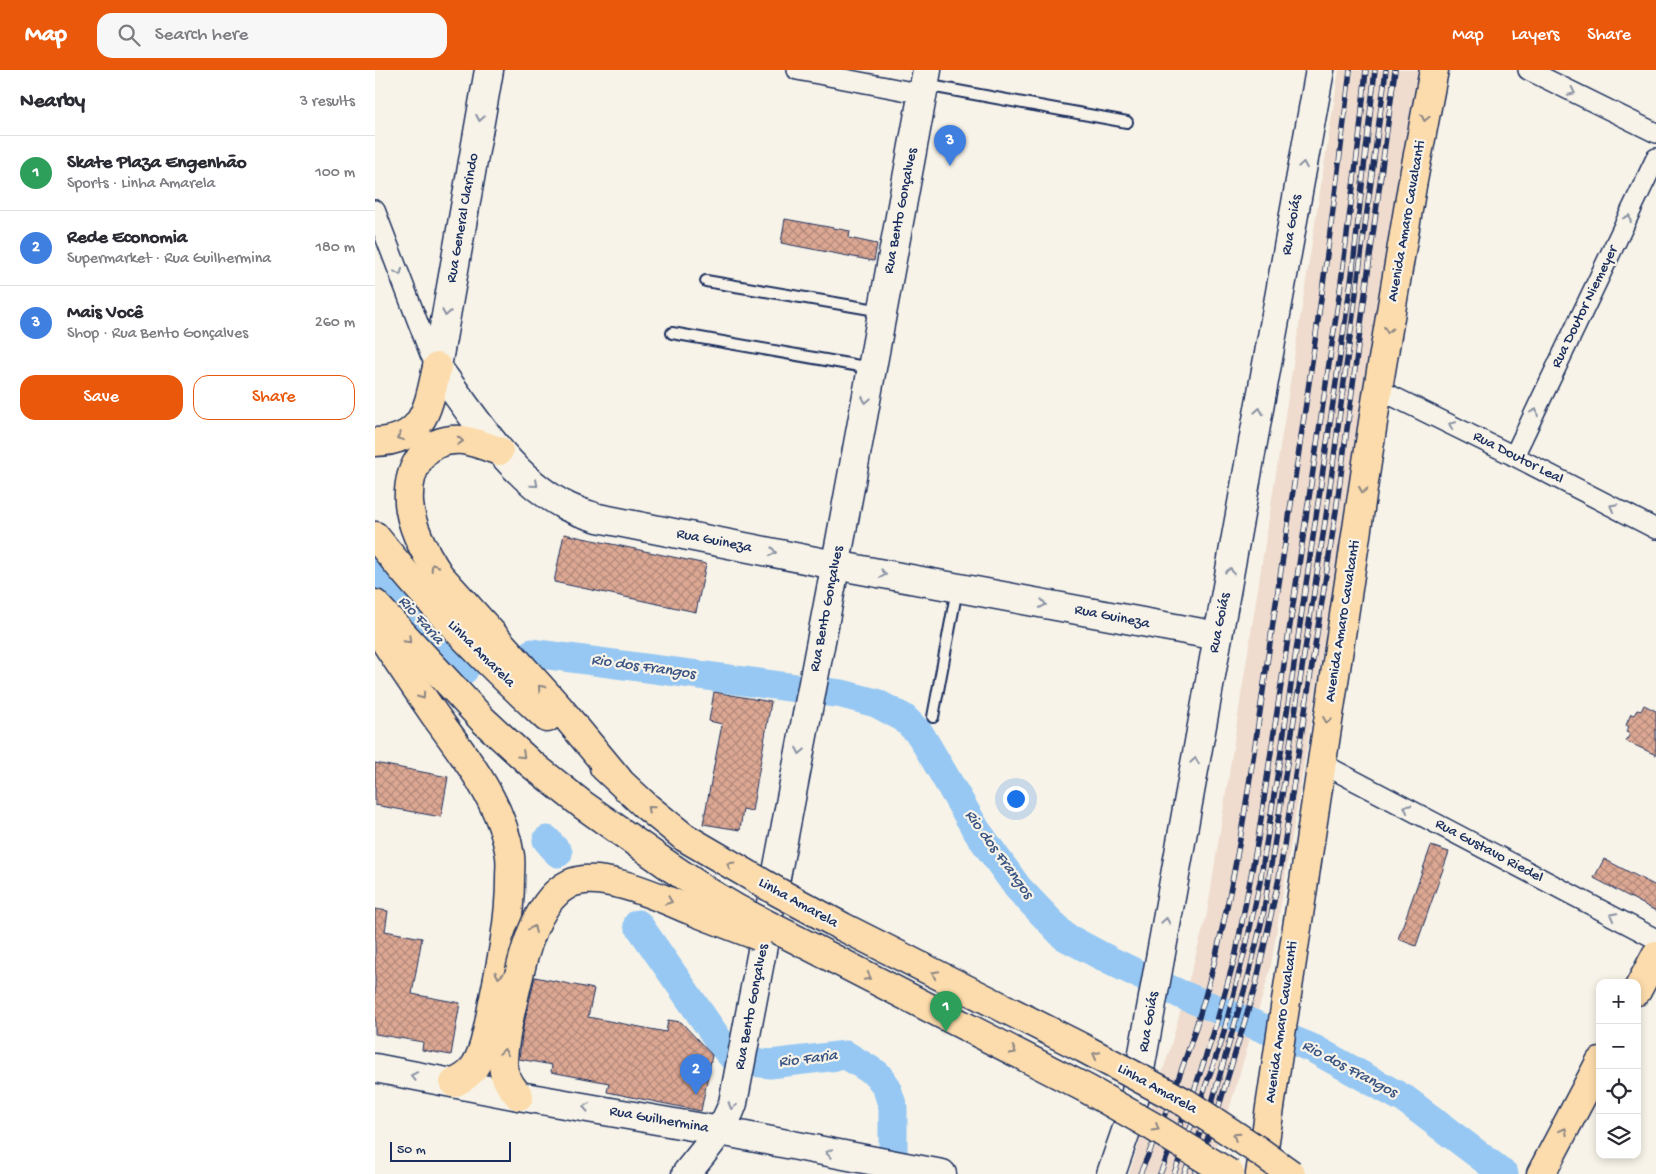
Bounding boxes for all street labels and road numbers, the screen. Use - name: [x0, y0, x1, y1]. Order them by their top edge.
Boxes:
- street label: Avenida Amaro Cavalcanti: [1384, 139, 1430, 303]
- street label: Rua Bento Gonçalves: [880, 146, 922, 275]
- street label: Rua General Clarindo: [443, 152, 483, 284]
- street label: Rua Goiás: [1278, 193, 1306, 257]
- street label: Rua Doutor Niemeyer: [1548, 241, 1623, 371]
- street label: Rua Doutor Leal: [1470, 428, 1566, 488]
- street label: Rua Guineza: [675, 525, 754, 557]
- street label: Avenida Amaro Cavalcanti: [1321, 539, 1365, 703]
- street label: Rua Bento Gonçalves: [806, 544, 848, 673]
- street label: Rua Goiás: [1205, 591, 1235, 655]
- street label: Rua Guineza: [1073, 601, 1152, 633]
- street label: Linha Amarela: [443, 616, 519, 692]
- street label: Rua Gustavo Riedel: [1432, 815, 1546, 887]
- street label: Linha Amarela: [755, 874, 842, 933]
- street label: Avenida Amaro Cavalcanti: [1262, 940, 1302, 1104]
- street label: Rua Bento Gonçalves: [731, 942, 773, 1071]
- street label: Rua Goiás: [1135, 990, 1163, 1054]
- street label: Linha Amarela: [1114, 1060, 1201, 1119]
- street label: Rua Guilhermina: [608, 1102, 711, 1138]

